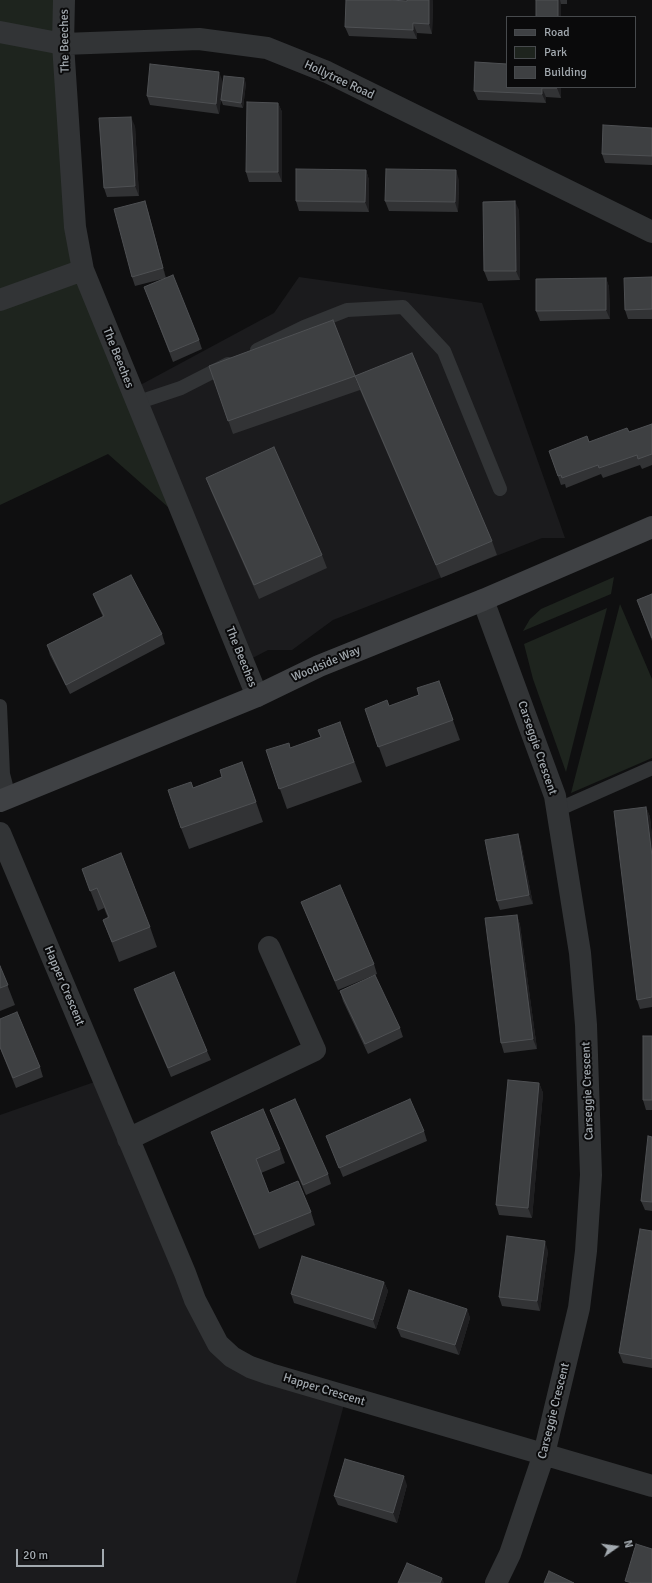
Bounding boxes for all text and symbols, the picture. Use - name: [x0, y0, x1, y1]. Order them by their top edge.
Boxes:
- street label: The Beeches: [57, 9, 73, 73]
- legend: [506, 16, 636, 88]
- text: Road: [544, 25, 570, 40]
- text: Park: [544, 45, 567, 60]
- street label: Hollytree Road: [302, 58, 376, 102]
- text: Building: [544, 65, 587, 80]
- street label: The Beeches: [99, 326, 137, 390]
- street label: The Beeches: [222, 625, 260, 689]
- street label: Woodside Way: [289, 643, 363, 685]
- street label: Carseggie Crescent: [514, 699, 560, 797]
- street label: Happer Crescent: [41, 944, 87, 1028]
- street label: Carseggie Crescent: [579, 1042, 597, 1140]
- street label: Carseggie Crescent: [535, 1361, 573, 1461]
- street label: Happer Crescent: [281, 1371, 367, 1409]
- north arrow: [596, 1527, 636, 1567]
- text: N: [621, 1539, 635, 1549]
- scale bar: [18, 1541, 106, 1567]
- text: 20 m: [23, 1548, 48, 1563]

